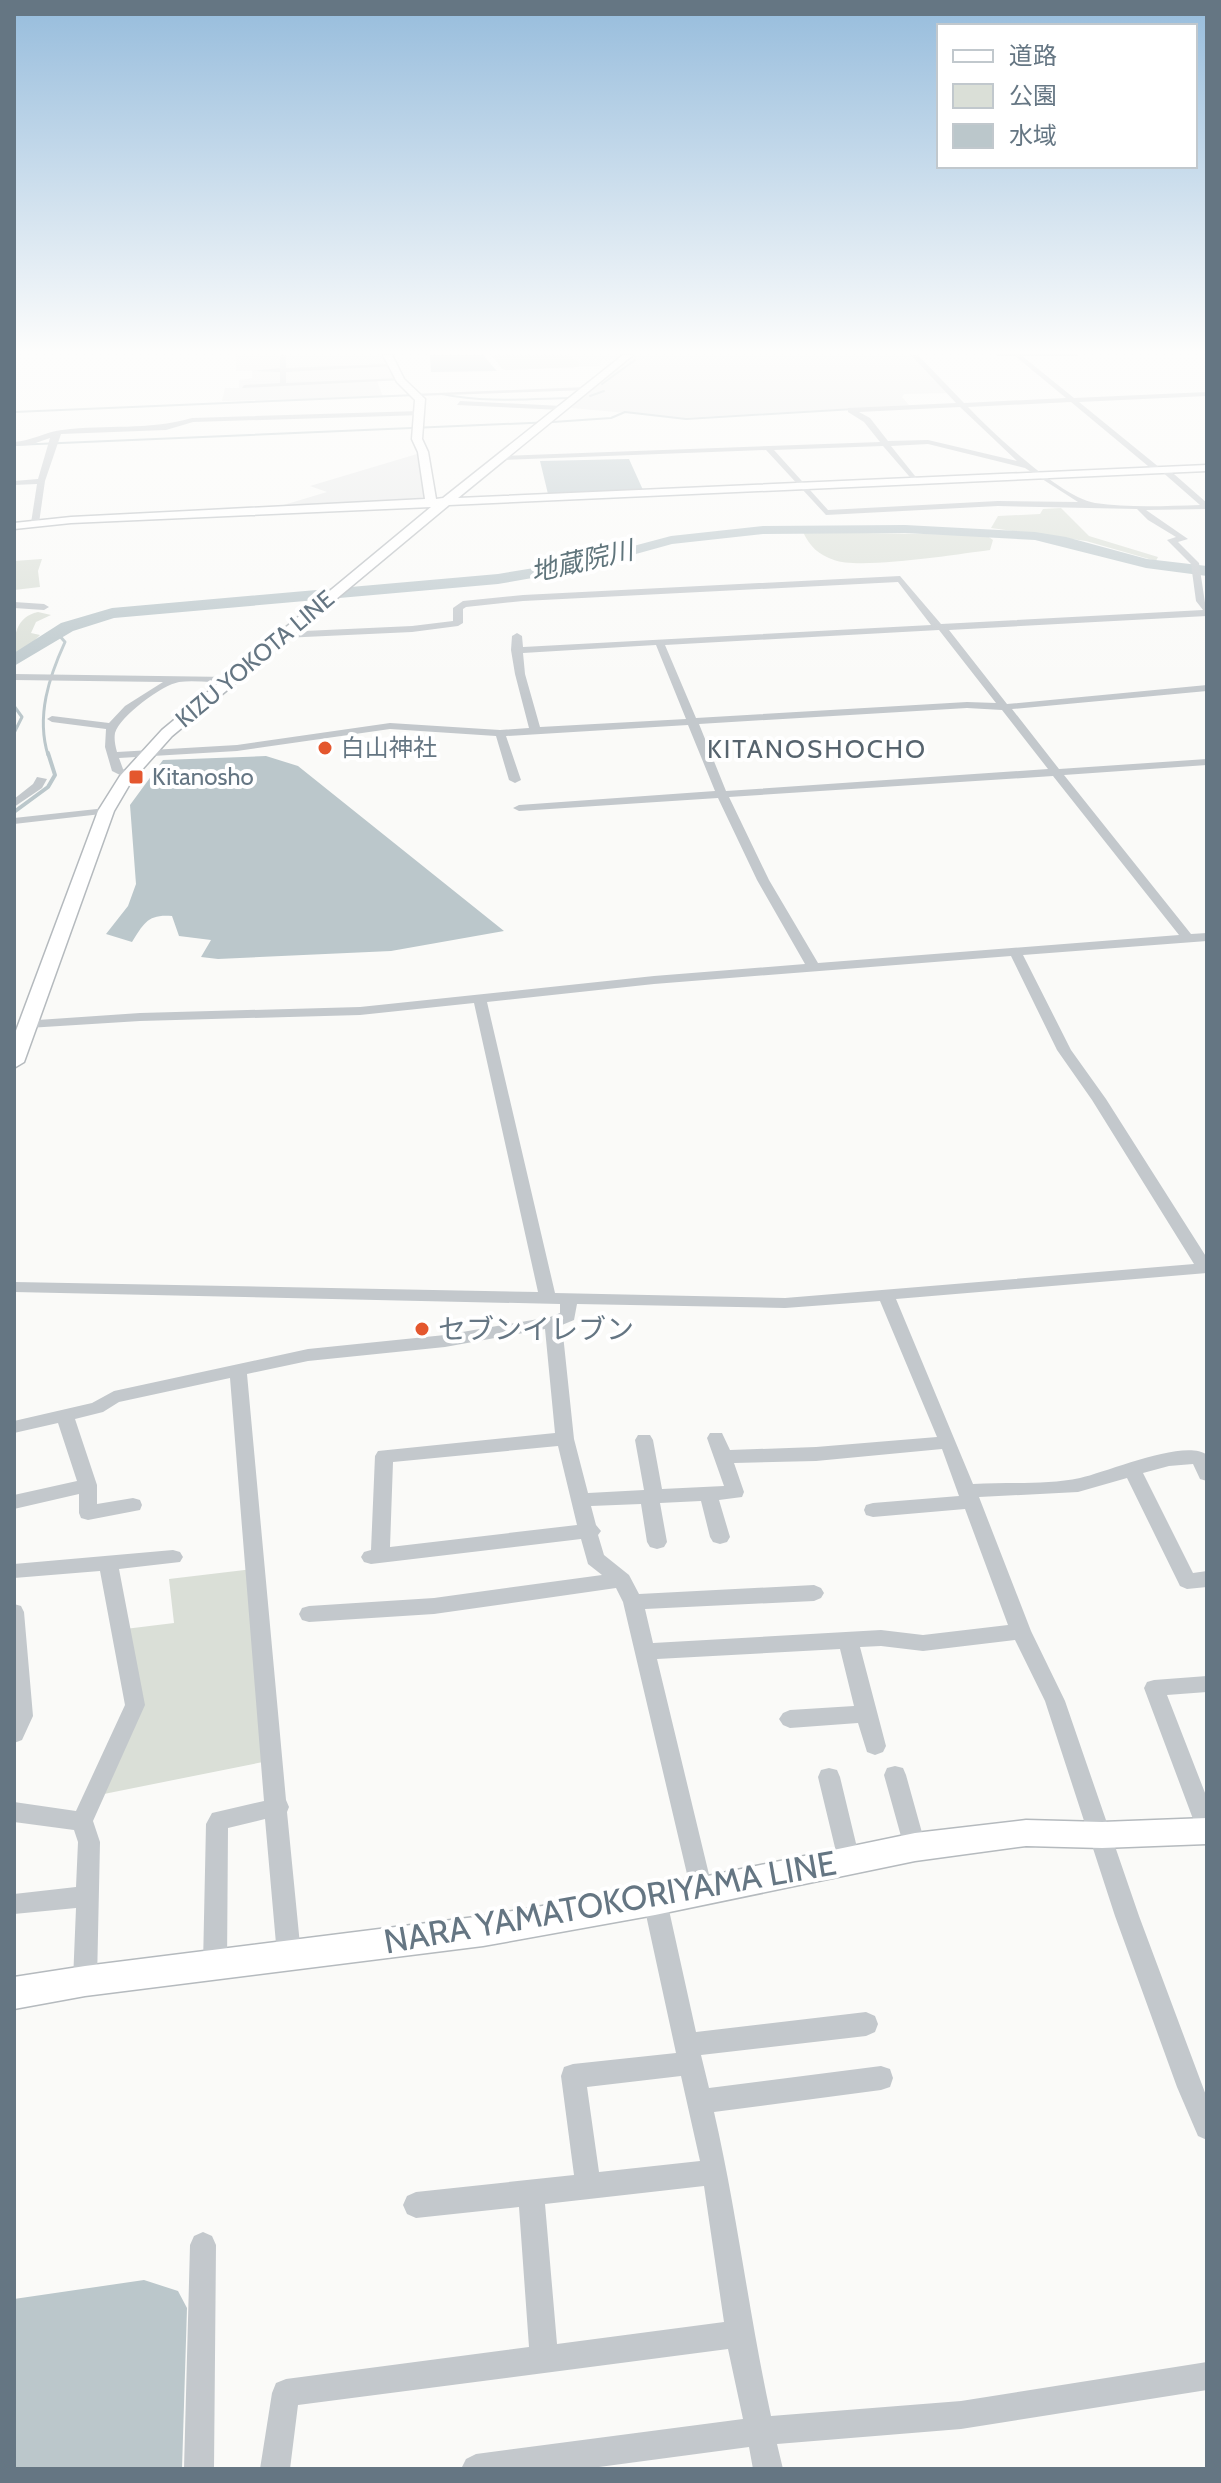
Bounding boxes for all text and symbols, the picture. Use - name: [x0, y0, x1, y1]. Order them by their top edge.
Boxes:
- legend: [937, 24, 1197, 168]
- text: 道路: [1009, 41, 1057, 70]
- text: 公園: [1009, 81, 1057, 110]
- text: 水域: [1009, 121, 1057, 150]
- water label: 地蔵院川: [528, 533, 639, 588]
- street label: KIZU YOKOTA LINE: [170, 584, 340, 733]
- place label: 白山神社: [341, 733, 437, 762]
- district label: KITANOSHOCHO: [707, 733, 927, 765]
- marker: 白山神社: [316, 739, 334, 757]
- place label: Kitanosho: [152, 762, 254, 791]
- marker: Kitanosho: [127, 768, 145, 786]
- place label: セブンイレブン: [438, 1312, 634, 1346]
- marker: セブンイレブン: [413, 1320, 431, 1338]
- street label: NARA YAMATOKORIYAMA LINE: [381, 1842, 839, 1962]

